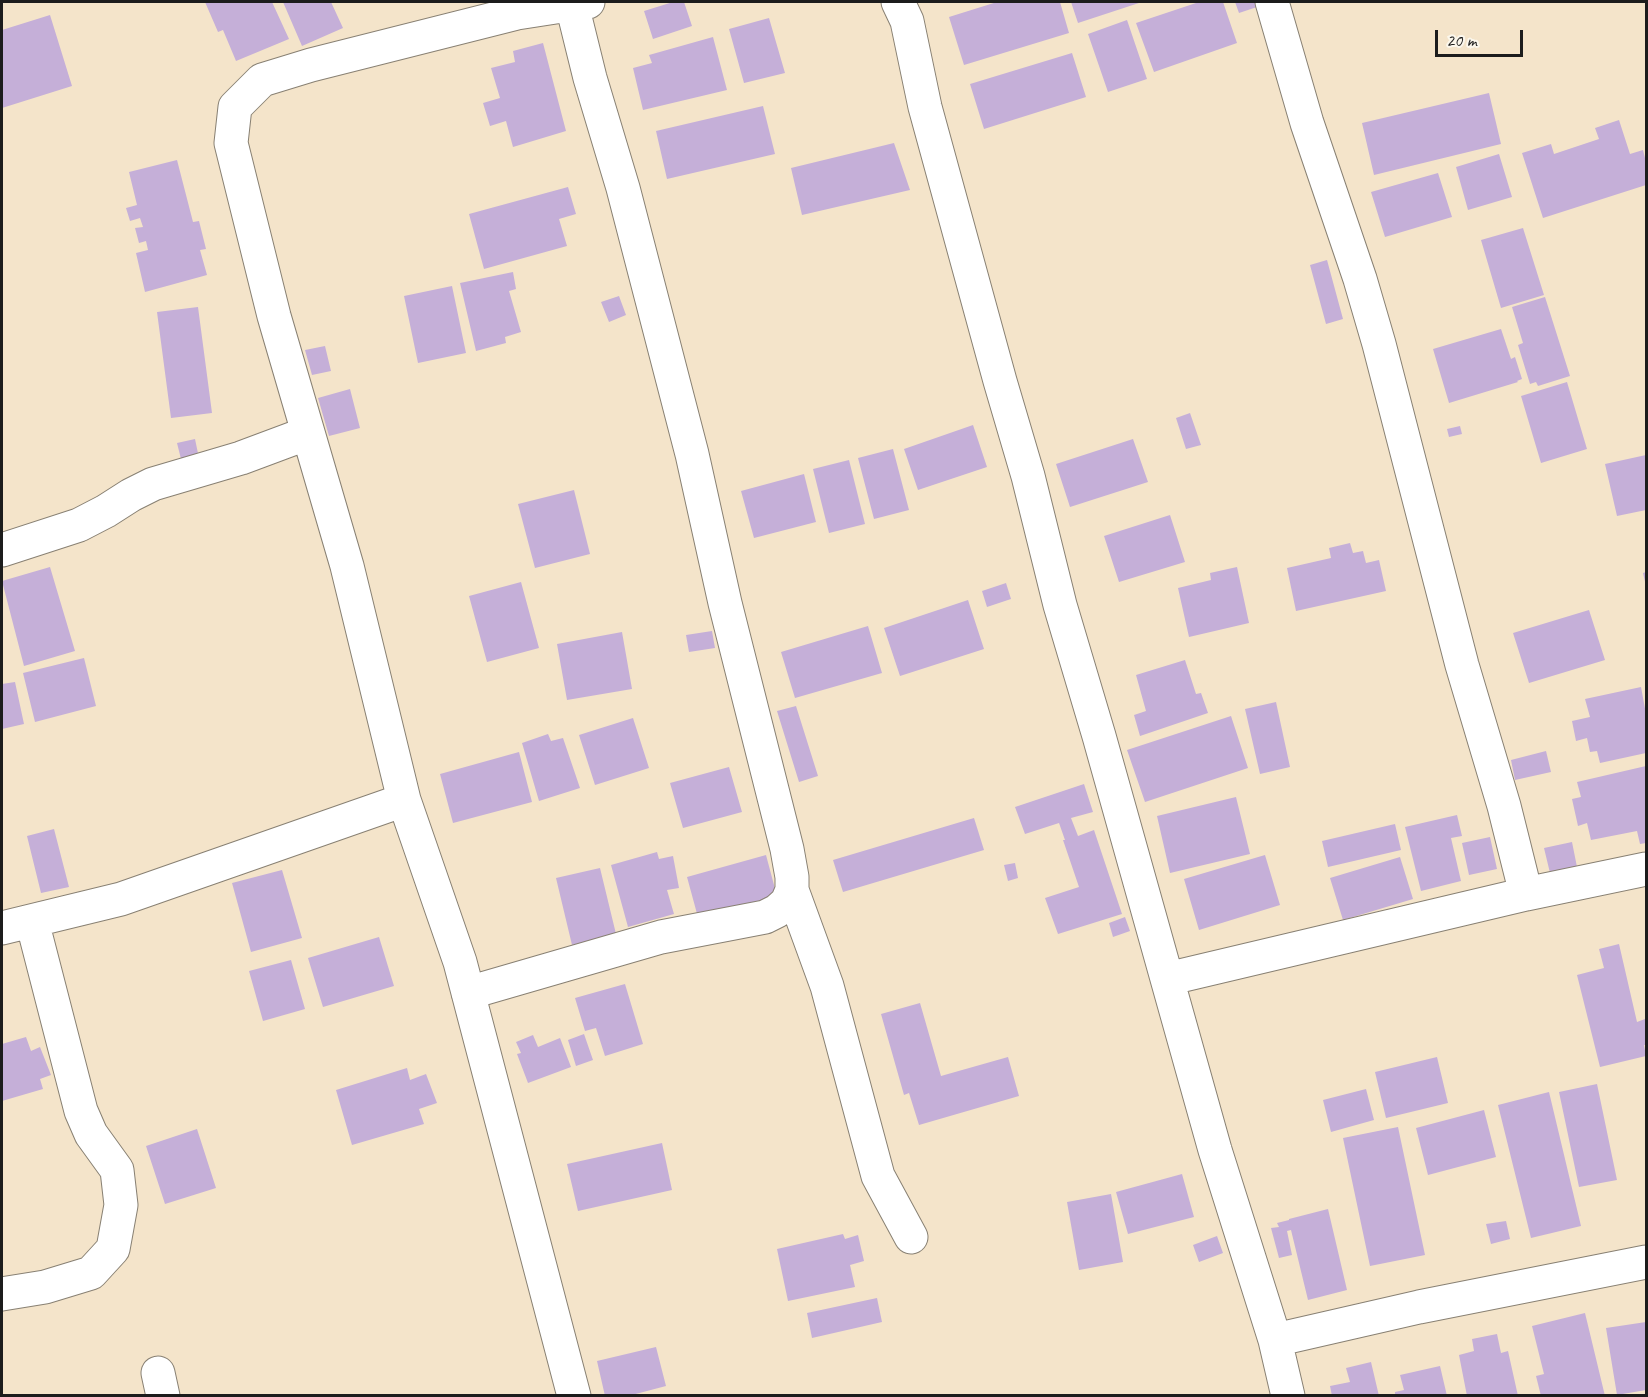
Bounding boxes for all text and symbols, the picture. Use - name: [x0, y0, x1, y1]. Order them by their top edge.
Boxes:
- scale bar: [1438, 18, 1526, 56]
- text: 20 m: [1446, 29, 1477, 51]

